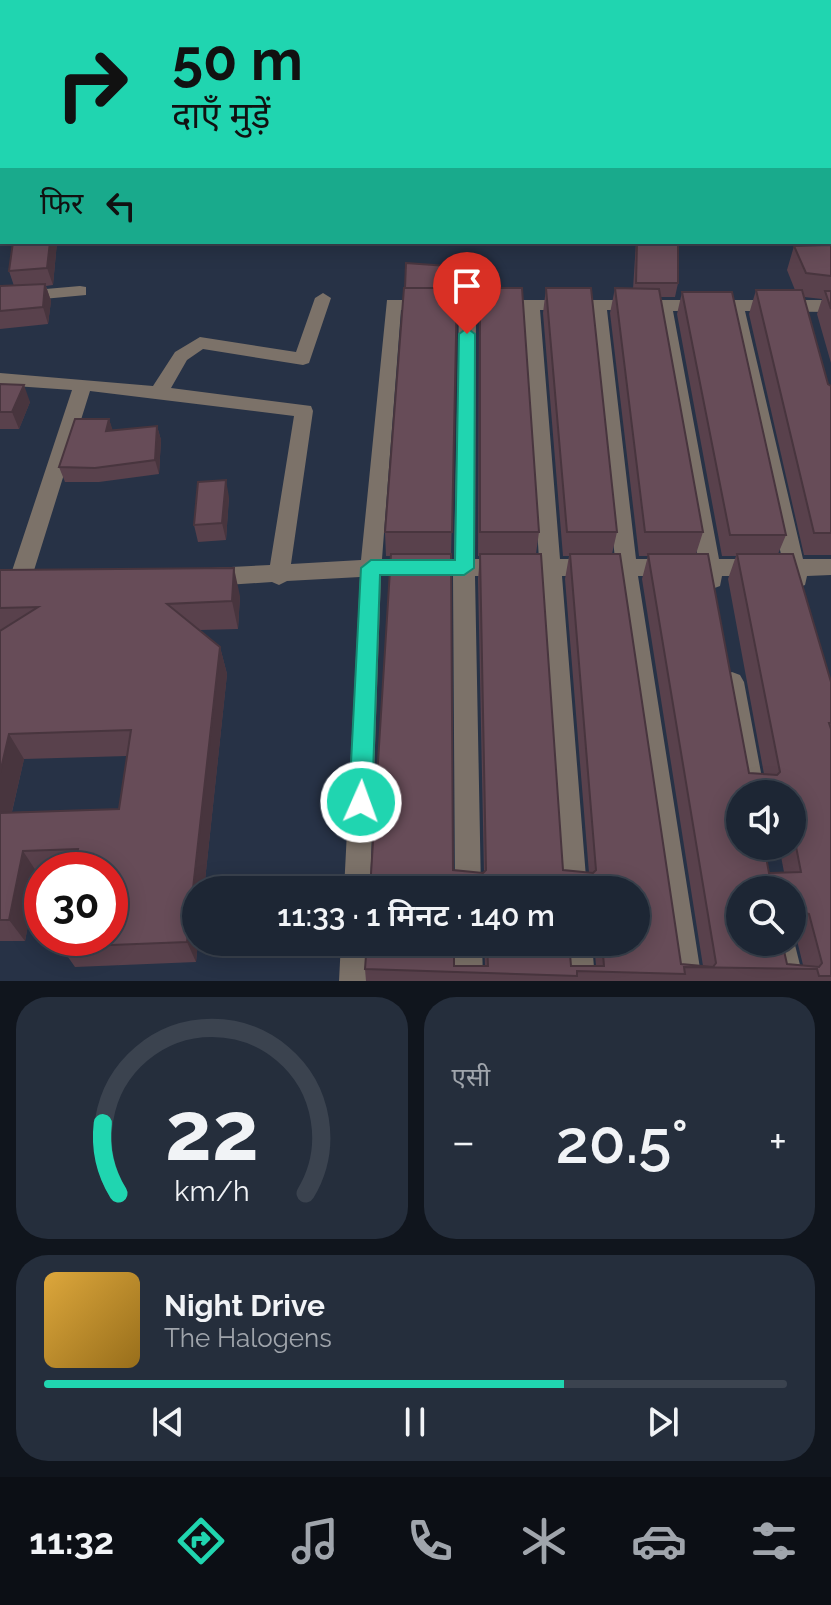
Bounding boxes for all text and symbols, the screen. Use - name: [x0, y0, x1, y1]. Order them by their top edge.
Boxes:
- text: 50 m: [172, 27, 303, 93]
- icon: right: [40, 32, 144, 136]
- text: दाएँ मुड़ें: [172, 94, 270, 136]
- icon: left: [99, 184, 143, 228]
- text: फिर: [40, 186, 83, 221]
- pin: [433, 252, 501, 334]
- icon: arrive: [445, 264, 489, 308]
- position arrow: [319, 760, 403, 844]
- map controls: [726, 780, 806, 956]
- button: sound: [726, 780, 806, 860]
- speed limit sign: 30: [24, 852, 128, 956]
- button: search: [726, 876, 806, 956]
- text: 11:33 · 1 मिनट · 140 m: [277, 898, 555, 933]
- text: एसी: [452, 1062, 490, 1092]
- text: 22: [165, 1082, 259, 1179]
- text: 20.5°: [556, 1107, 688, 1177]
- text: −: [452, 1116, 475, 1167]
- text: +: [769, 1116, 787, 1167]
- text: km/h: [174, 1174, 249, 1208]
- text: Night Drive: [164, 1288, 325, 1323]
- text: The Halogens: [164, 1323, 332, 1353]
- icon: previous: [146, 1400, 190, 1444]
- icon: pause: [393, 1400, 437, 1444]
- icon: next: [641, 1400, 685, 1444]
- icon: directions: [173, 1513, 229, 1569]
- icon: music: [287, 1513, 343, 1569]
- icon: phone: [402, 1513, 458, 1569]
- icon: climate: [516, 1513, 572, 1569]
- icon: car: [631, 1513, 687, 1569]
- icon: filters: [746, 1513, 802, 1569]
- text: 11:32: [29, 1520, 114, 1562]

